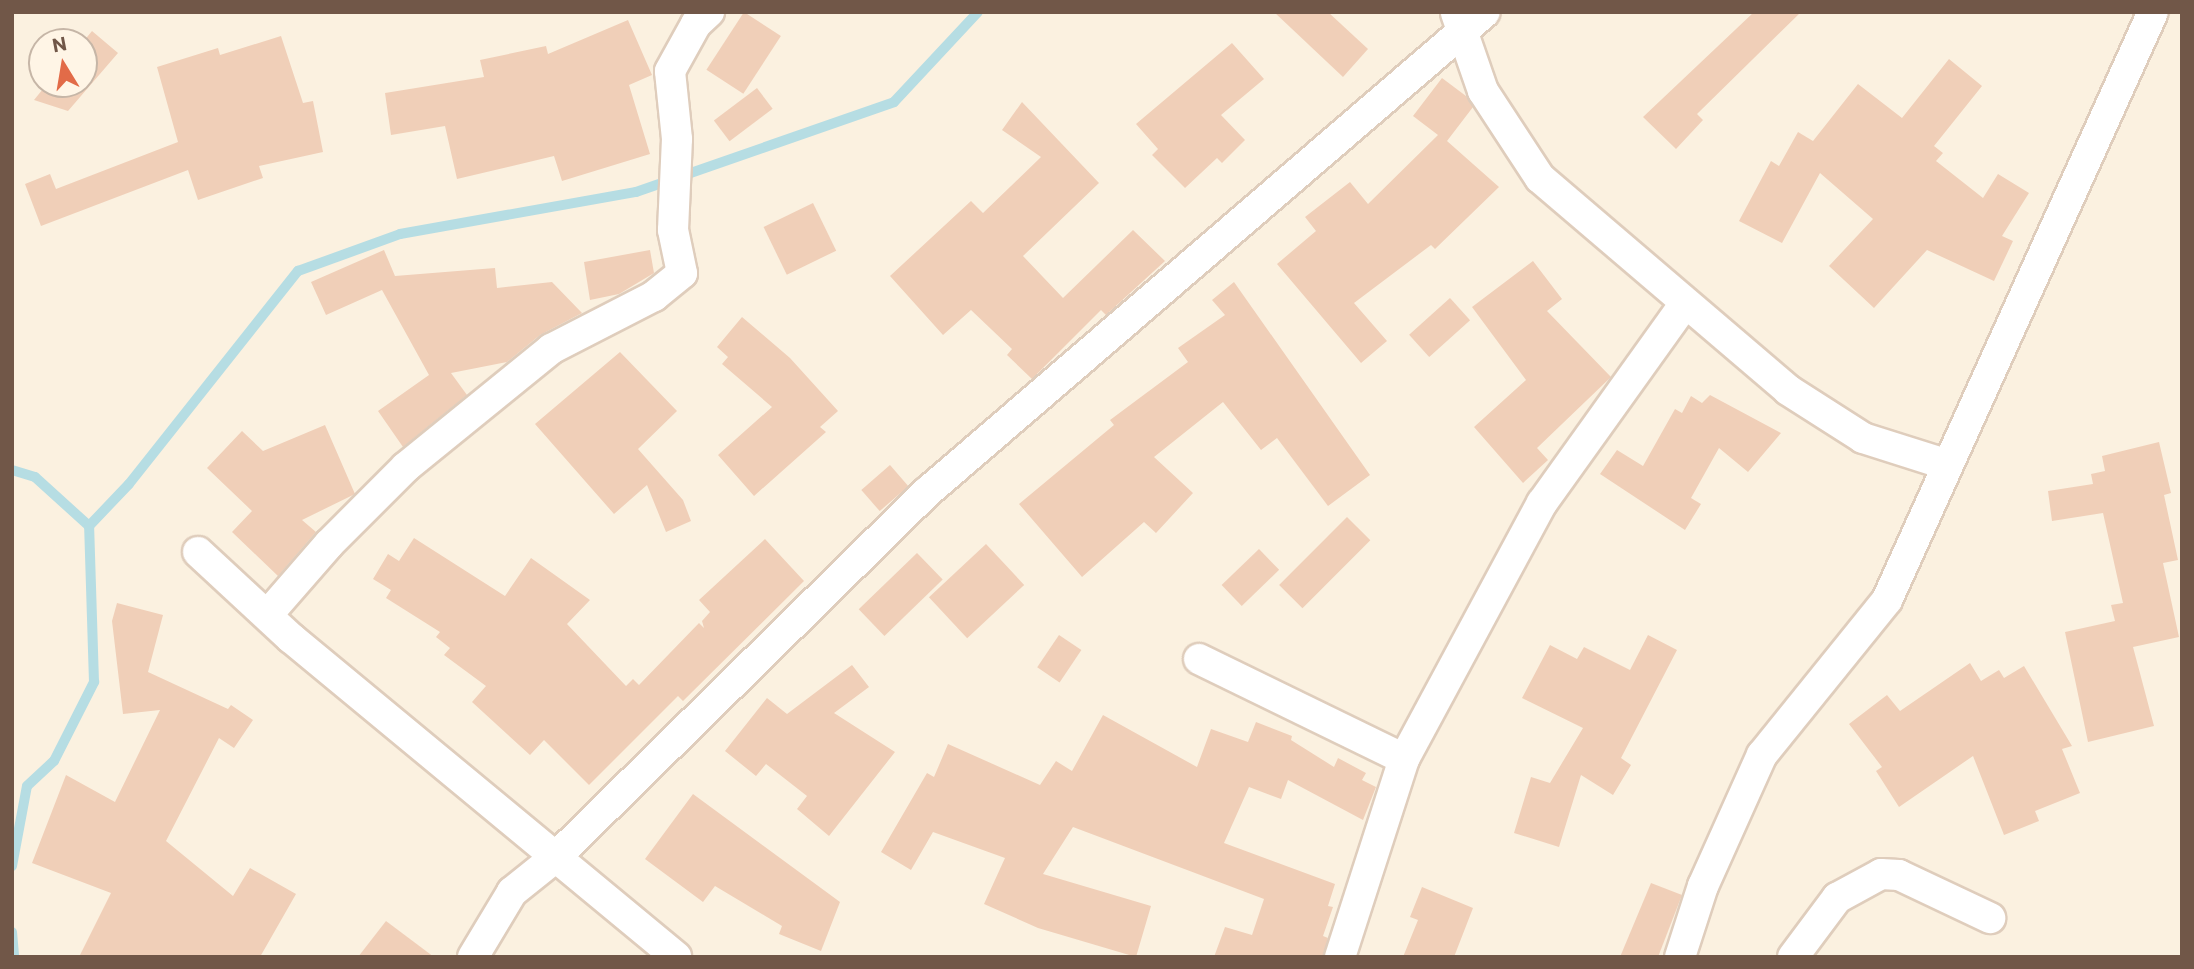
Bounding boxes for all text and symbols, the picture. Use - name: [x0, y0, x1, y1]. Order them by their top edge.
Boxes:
- north arrow: [28, 28, 98, 98]
- text: N: [50, 31, 68, 57]

